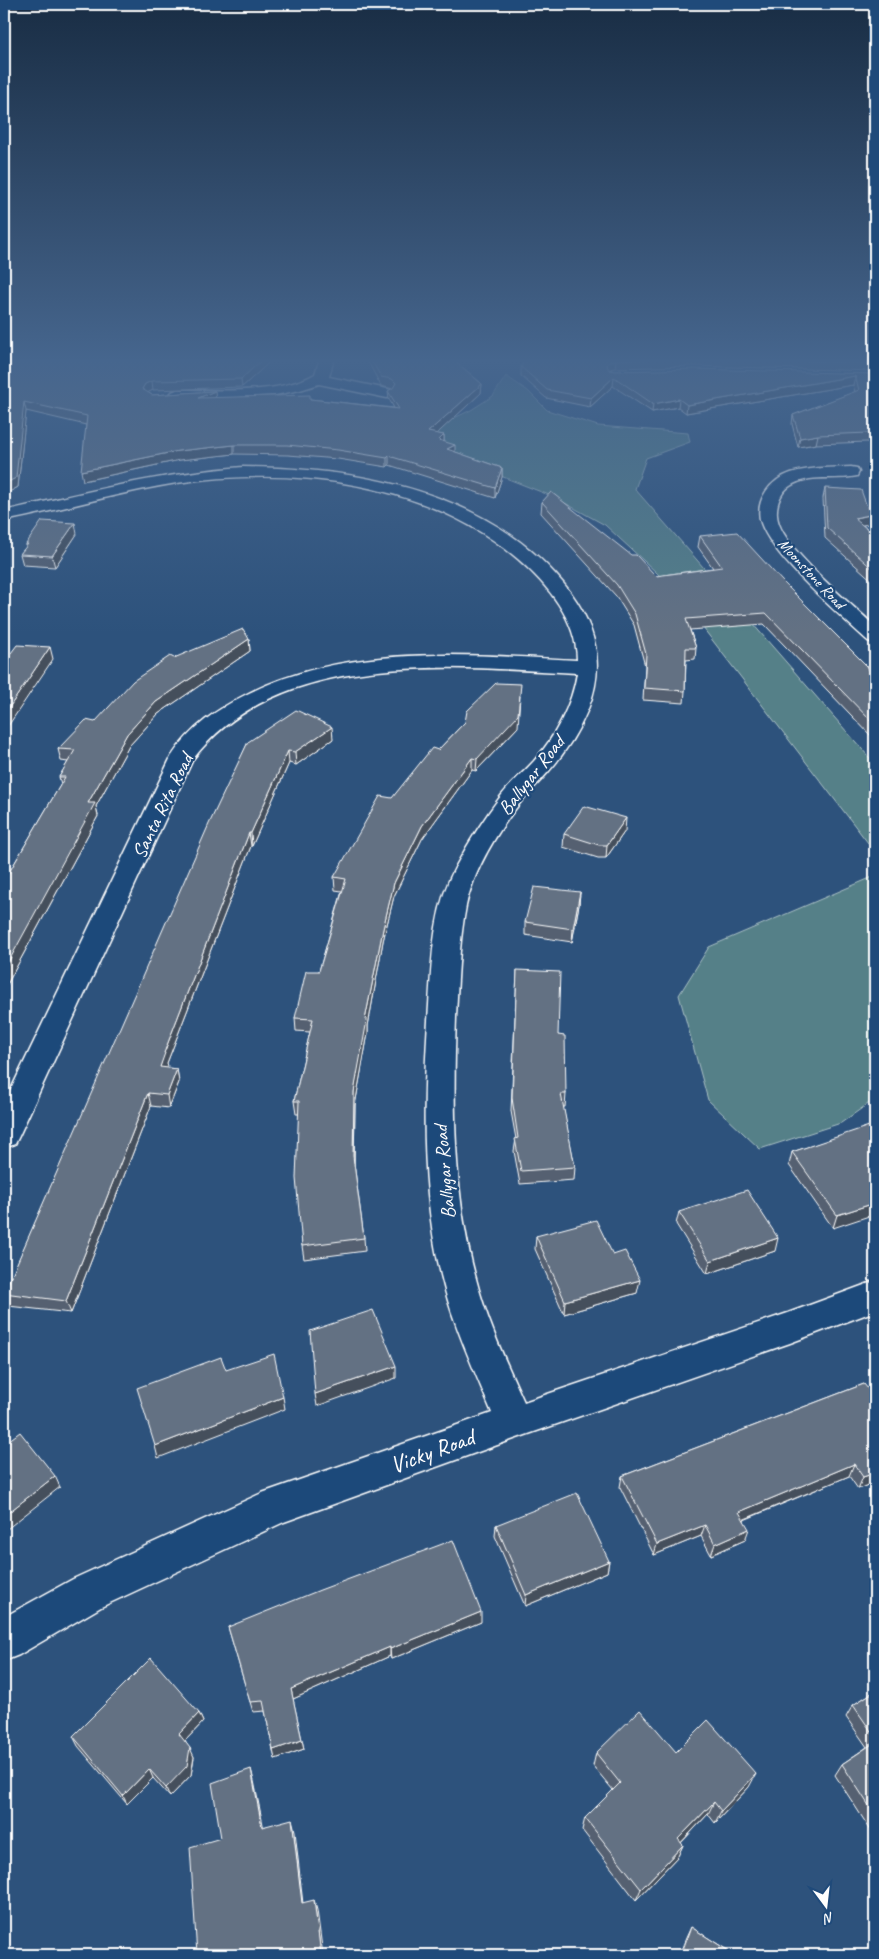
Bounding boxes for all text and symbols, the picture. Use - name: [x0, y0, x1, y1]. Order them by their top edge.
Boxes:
- street label: Moonstone Road: [773, 534, 851, 615]
- street label: Ballygar Road: [493, 728, 572, 820]
- street label: Santa Rita Road: [126, 747, 200, 863]
- street label: Ballygar Road: [428, 1121, 461, 1220]
- street label: Vicky Road: [386, 1421, 481, 1480]
- north arrow: [802, 1882, 852, 1932]
- text: N: [821, 1909, 836, 1928]

